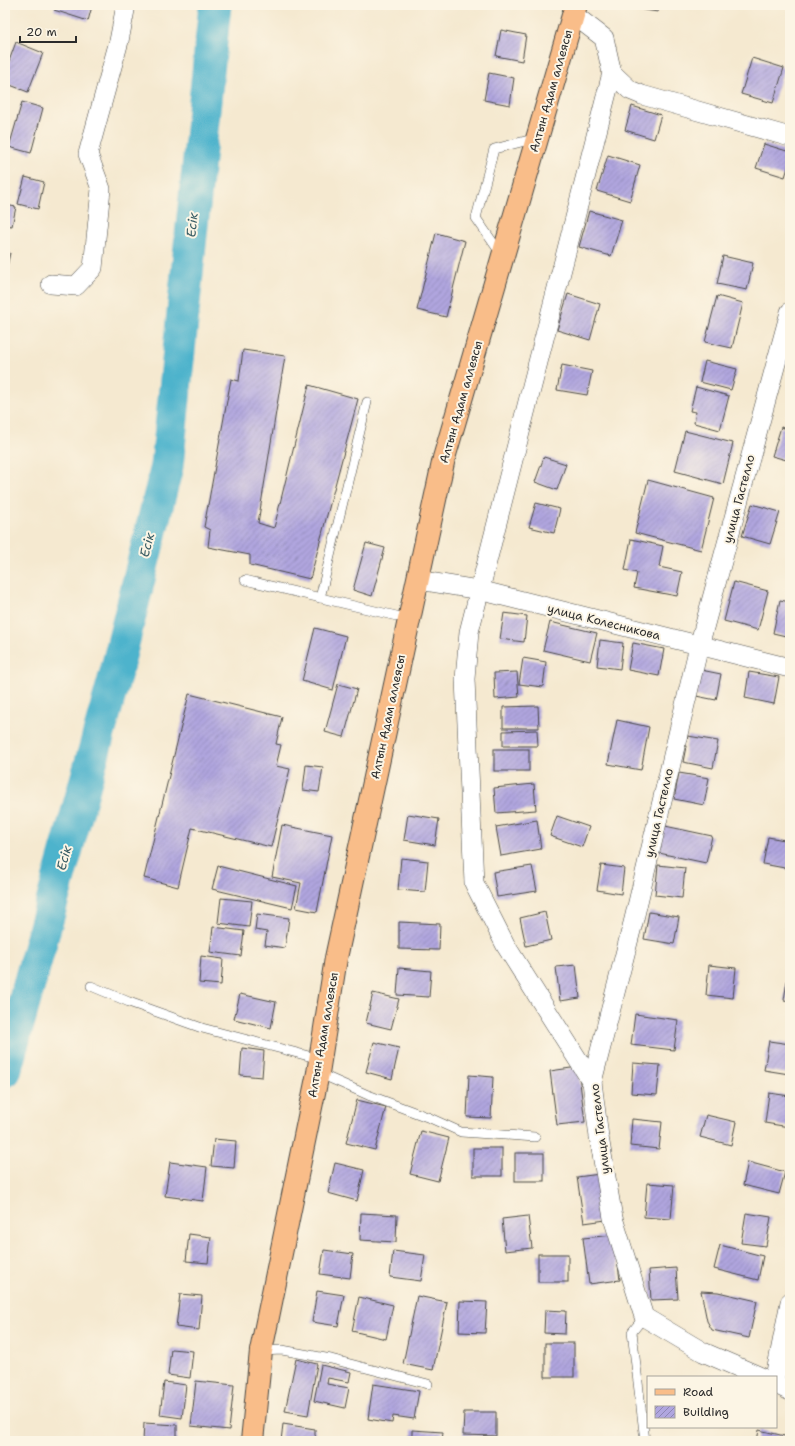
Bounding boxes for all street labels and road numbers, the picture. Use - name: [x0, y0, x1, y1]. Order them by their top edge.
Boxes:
- street label: Алтын Адам аллеясы: [526, 28, 576, 154]
- street label: Алтын Адам аллеясы: [436, 339, 486, 465]
- street label: улица Гастелло: [719, 453, 759, 545]
- street label: улица Колесникова: [546, 600, 663, 644]
- street label: Алтын Адам аллеясы: [367, 653, 409, 781]
- street label: улица Гастелло: [641, 767, 677, 859]
- street label: Алтын Адам аллеясы: [304, 971, 342, 1099]
- street label: улица Гастелло: [587, 1083, 613, 1175]

